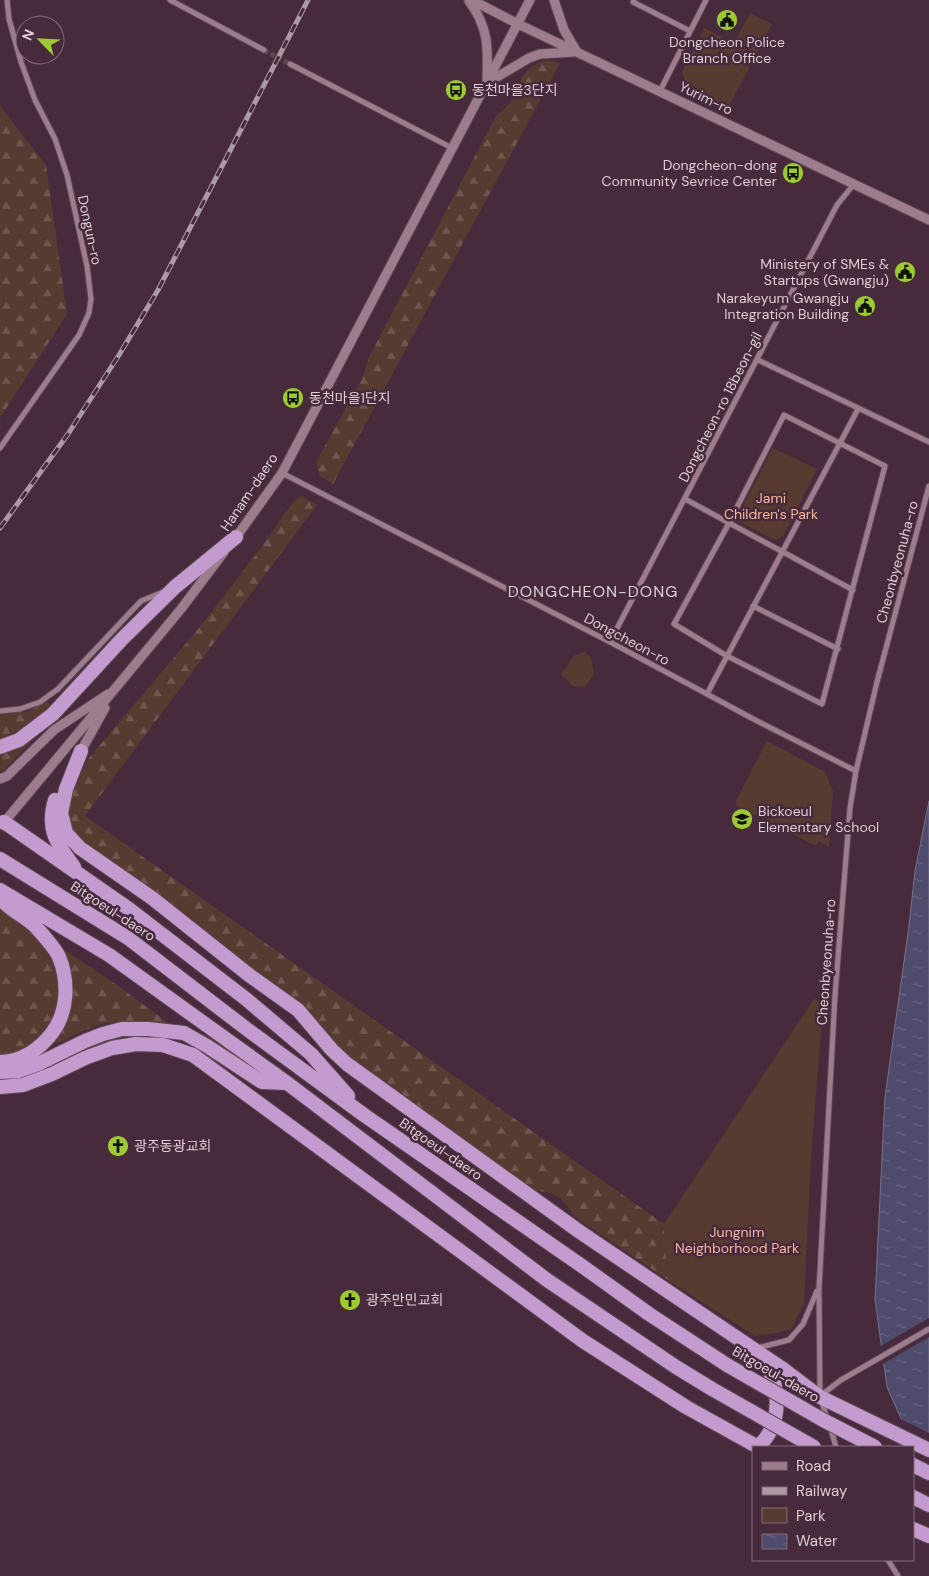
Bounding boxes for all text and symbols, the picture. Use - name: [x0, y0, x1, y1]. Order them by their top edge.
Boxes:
- public building icon: Dongcheon Police Branch Office: [715, 8, 739, 32]
- north arrow: [15, 15, 65, 65]
- text: N: [18, 26, 38, 43]
- place label: Dongcheon Police Branch Office: [669, 33, 785, 67]
- street label: Yurim-ro: [676, 77, 736, 119]
- bus stop icon: 동천마을3단지: [444, 78, 468, 102]
- place label: 동천마을3단지: [472, 81, 558, 99]
- place label: Dongcheon-dong Community Sevrice Center: [601, 156, 777, 190]
- bus stop icon: Dongcheon-dong Community Sevrice Center: [781, 161, 805, 185]
- street label: Dongun-ro: [74, 194, 106, 266]
- place label: Ministery of SMEs & Startups (Gwangju): [760, 255, 889, 289]
- public building icon: Ministery of SMEs & Startups (Gwangju): [893, 260, 917, 284]
- place label: Narakeyum Gwangju Integration Building: [716, 289, 849, 323]
- public building icon: Narakeyum Gwangju Integration Building: [853, 294, 877, 318]
- street label: Dongcheon-ro 18beon-gil: [674, 329, 766, 485]
- bus stop icon: 동천마을1단지: [281, 386, 305, 410]
- place label: 동천마을1단지: [309, 389, 391, 407]
- street label: Hanam-daero: [216, 449, 282, 535]
- park label: Jami Children's Park: [724, 489, 818, 523]
- street label: Cheonbyeonuha-ro: [872, 499, 922, 625]
- district label: DONGCHEON-DONG: [508, 581, 678, 602]
- street label: Dongcheon-ro: [581, 609, 673, 669]
- place label: Bickoeul Elementary School: [758, 802, 879, 836]
- school or university icon: Bickoeul Elementary School: [730, 807, 754, 831]
- street label: Bitgoeul-daero: [67, 877, 159, 945]
- street label: Cheonbyeonuha-ro: [813, 898, 839, 1026]
- street label: Bitgoeul-daero: [396, 1114, 486, 1184]
- church icon: 광주동광교회: [106, 1134, 130, 1158]
- place label: 광주동광교회: [134, 1137, 211, 1155]
- park label: Jungnim Neighborhood Park: [675, 1223, 799, 1257]
- church icon: 광주만민교회: [338, 1288, 362, 1312]
- place label: 광주만민교회: [366, 1291, 443, 1309]
- street label: Bitgoeul-daero: [729, 1342, 823, 1406]
- legend: [752, 1446, 914, 1561]
- text: Road: [796, 1456, 831, 1476]
- text: Railway: [796, 1481, 848, 1501]
- text: Park: [796, 1506, 826, 1526]
- text: Water: [796, 1531, 838, 1551]

